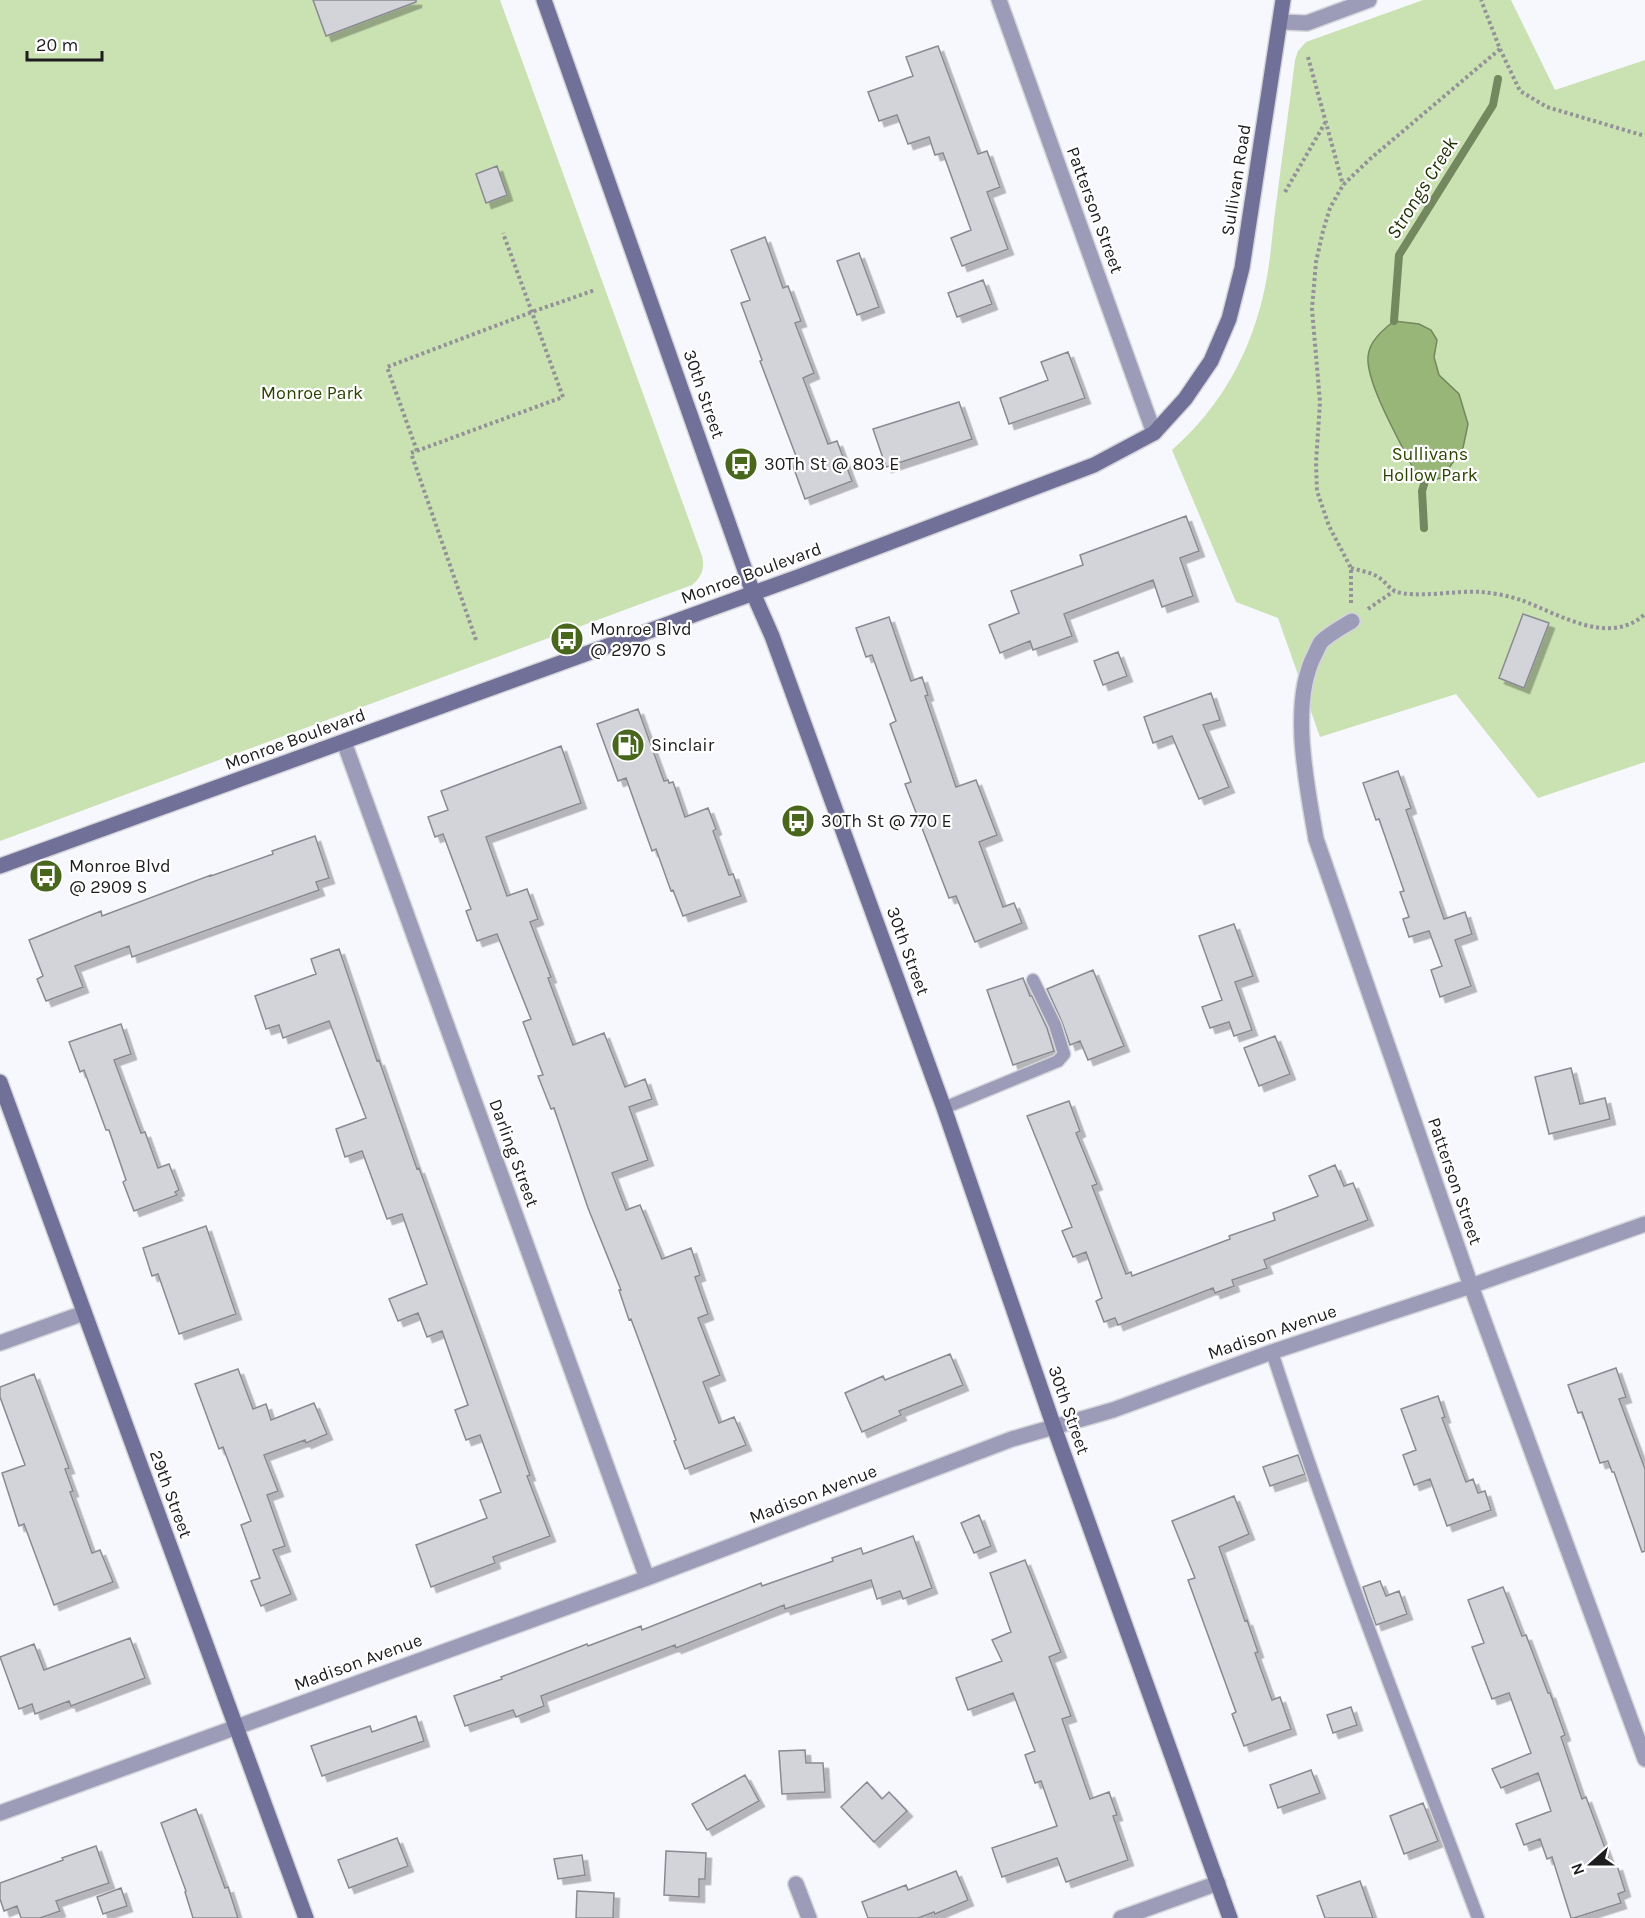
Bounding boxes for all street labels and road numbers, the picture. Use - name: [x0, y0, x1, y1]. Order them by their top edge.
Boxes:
- street label: Sullivan Road: [1216, 123, 1256, 237]
- street label: Patterson Street: [1062, 144, 1128, 276]
- street label: 30th Street: [679, 347, 730, 442]
- street label: Monroe Boulevard: [678, 537, 824, 609]
- street label: Monroe Boulevard: [222, 703, 368, 775]
- street label: 30th Street: [882, 904, 934, 998]
- street label: Darling Street: [484, 1096, 544, 1210]
- street label: Patterson Street: [1423, 1115, 1487, 1248]
- street label: Madison Avenue: [1205, 1300, 1339, 1364]
- street label: 30th Street: [1044, 1363, 1095, 1458]
- street label: 29th Street: [145, 1447, 197, 1541]
- street label: Madison Avenue: [746, 1460, 880, 1528]
- street label: Madison Avenue: [291, 1629, 425, 1695]

